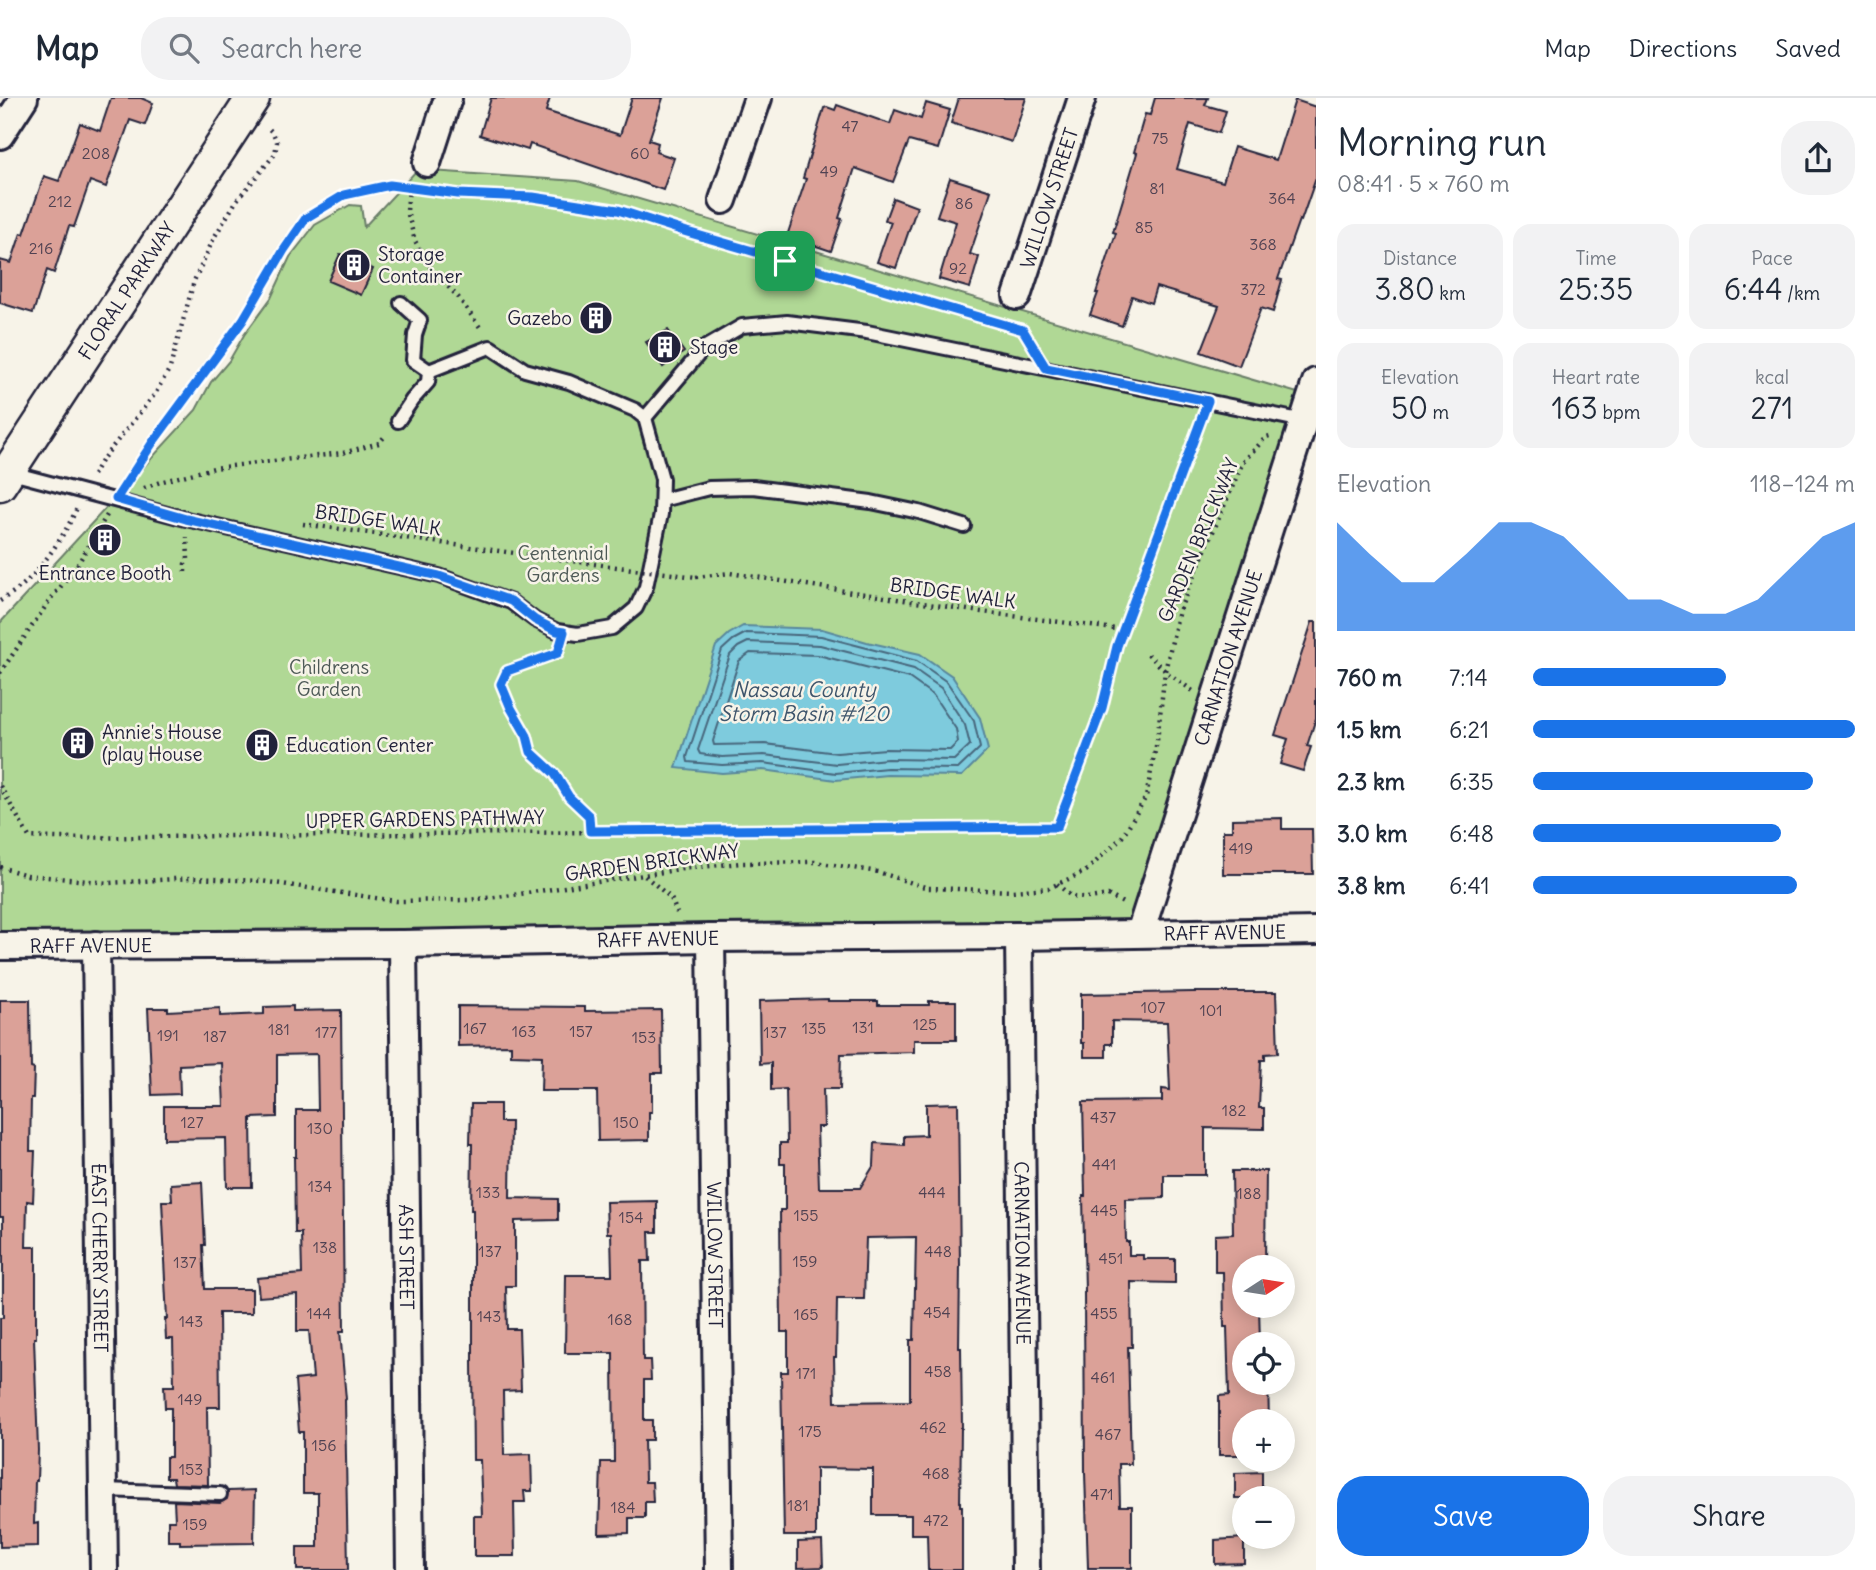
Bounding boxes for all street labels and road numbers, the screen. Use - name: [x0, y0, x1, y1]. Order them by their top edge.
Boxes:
- street label: WILLOW STREET: [1015, 125, 1083, 272]
- street label: FLORAL PARKWAY: [73, 217, 181, 364]
- street label: GARDEN BRICKWAY: [1153, 454, 1244, 626]
- street label: BRIDGE WALK: [314, 499, 443, 541]
- street label: CARNATION AVENUE: [1189, 567, 1267, 749]
- street label: BRIDGE WALK: [889, 572, 1018, 614]
- street label: UPPER GARDENS PATHWAY: [305, 805, 545, 833]
- street label: GARDEN BRICKWAY: [563, 838, 741, 886]
- street label: RAFF AVENUE: [1164, 920, 1286, 946]
- street label: RAFF AVENUE: [597, 926, 719, 952]
- street label: RAFF AVENUE: [30, 933, 152, 958]
- street label: CARNATION AVENUE: [1009, 1161, 1036, 1345]
- street label: EAST CHERRY STREET: [87, 1163, 113, 1353]
- street label: WILLOW STREET: [702, 1181, 728, 1329]
- street label: ASH STREET: [394, 1204, 419, 1310]

